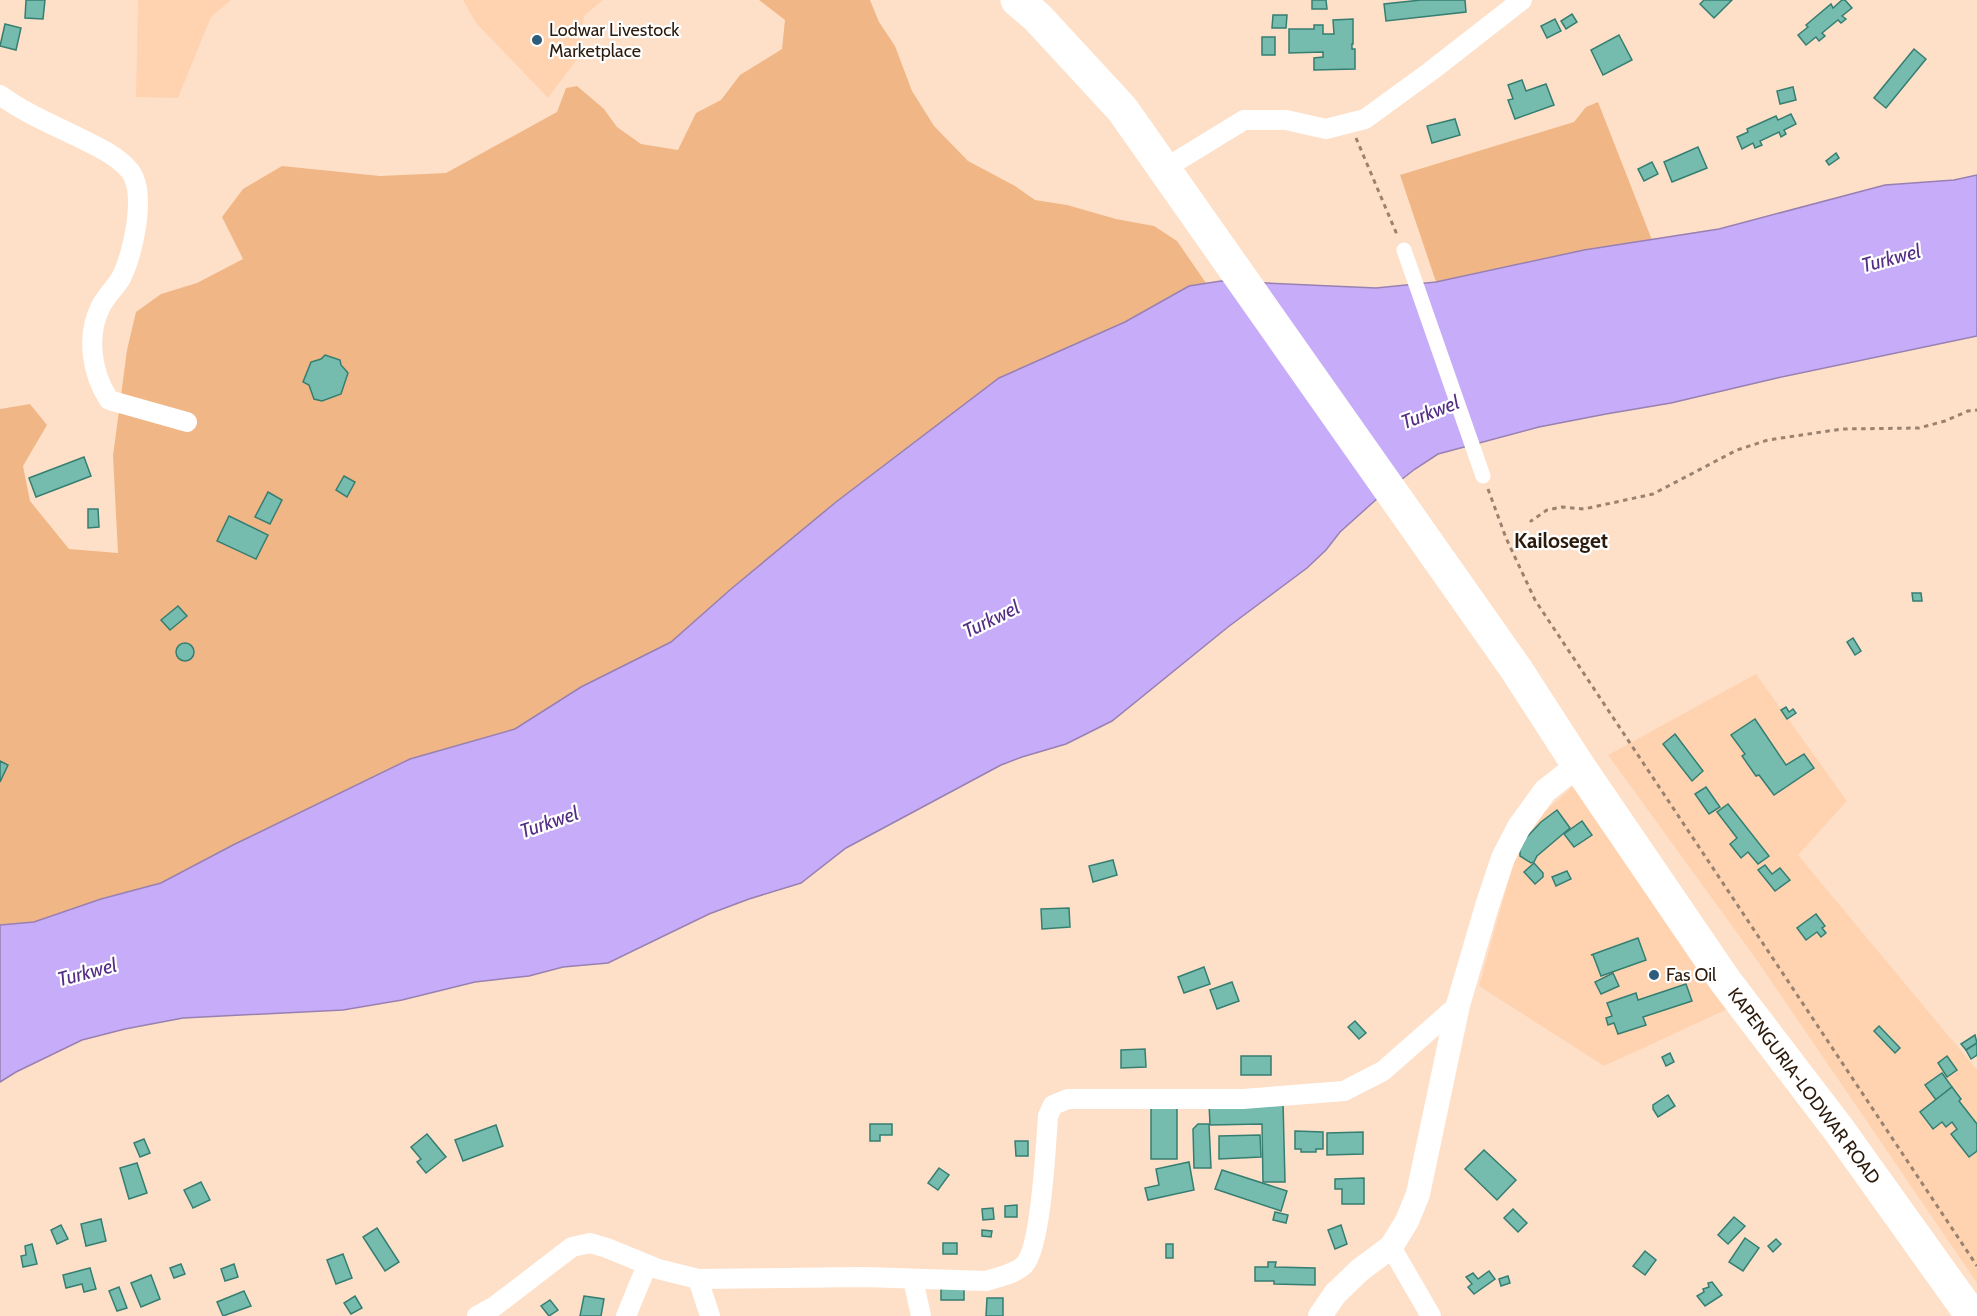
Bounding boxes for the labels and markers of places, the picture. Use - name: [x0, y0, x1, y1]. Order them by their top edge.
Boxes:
- place label: Lodwar Livestock Marketplace: [549, 19, 680, 62]
- marker: Lodwar Livestock Marketplace: [530, 33, 544, 47]
- place label: Fas Oil: [1666, 964, 1717, 986]
- marker: Fas Oil: [1647, 968, 1661, 982]

